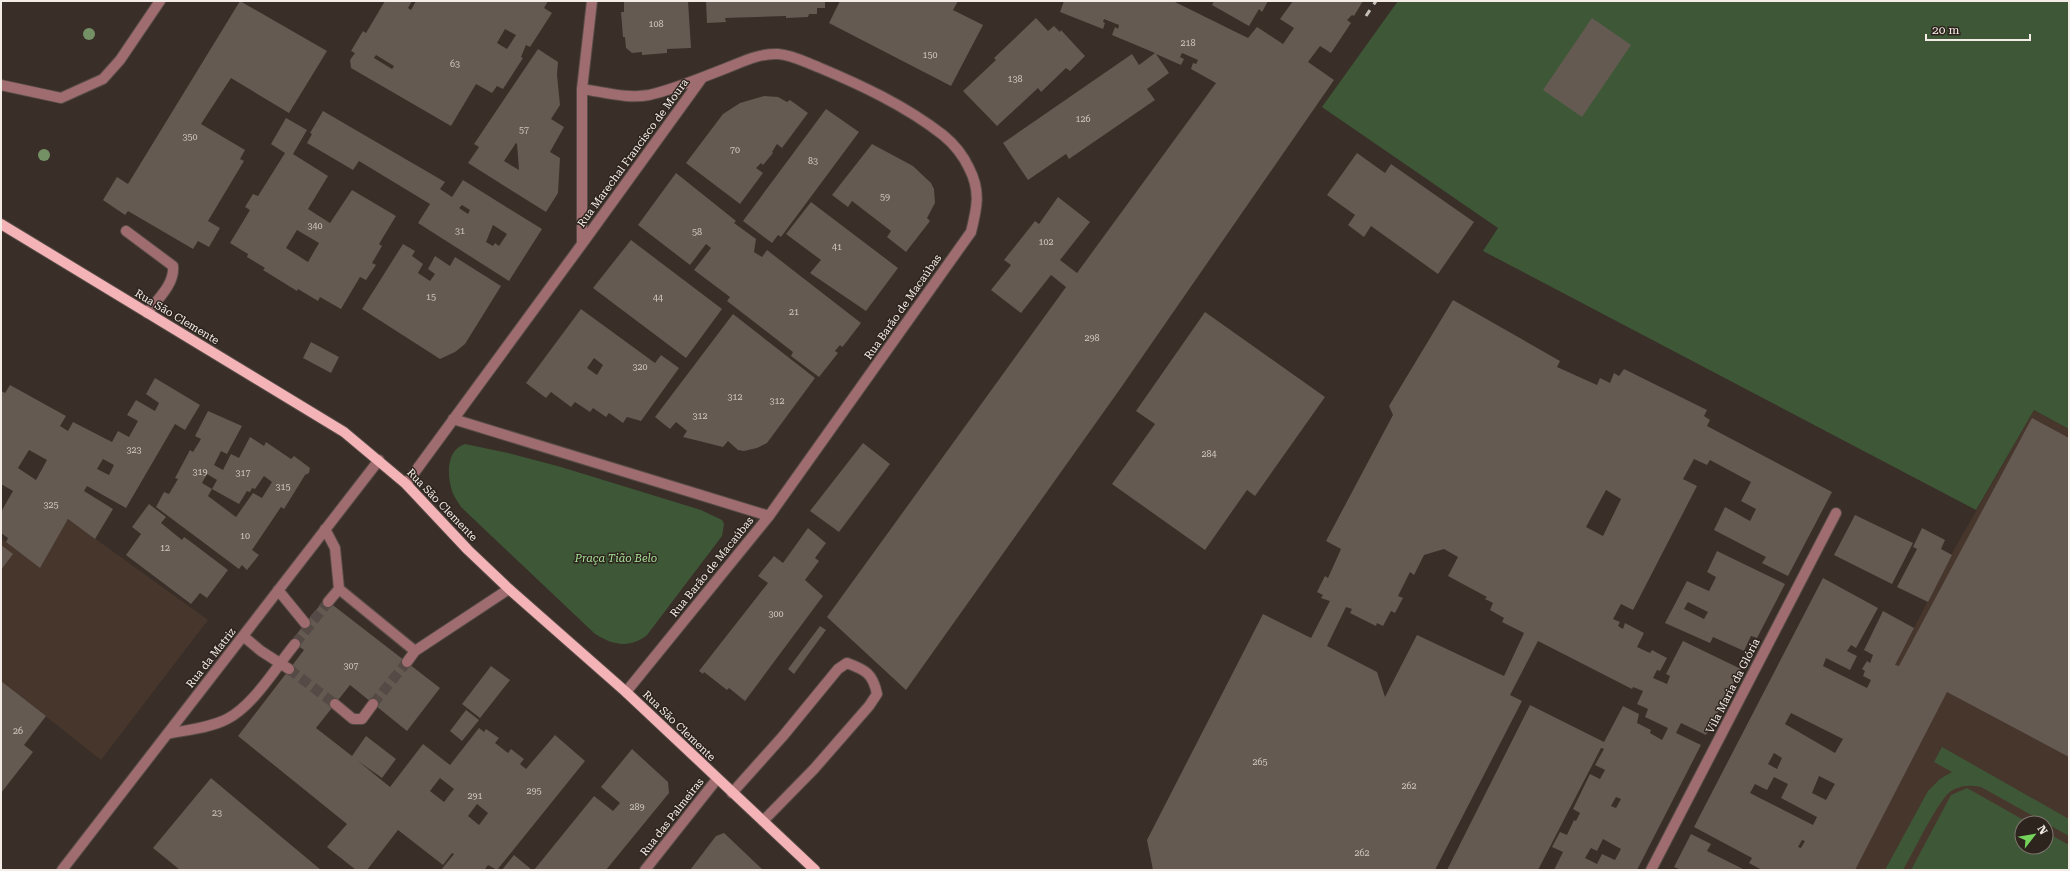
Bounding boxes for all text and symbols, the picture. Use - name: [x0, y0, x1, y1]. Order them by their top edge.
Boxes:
- scale bar: [1926, 16, 2030, 42]
- house number: 108: [648, 19, 664, 29]
- text: 20 m: [1932, 23, 1959, 37]
- house number: 218: [1180, 38, 1196, 48]
- house number: 150: [922, 50, 938, 60]
- house number: 63: [450, 59, 460, 69]
- house number: 138: [1007, 74, 1023, 84]
- street label: Rua Marechal Francisco de Moura: [575, 76, 691, 230]
- house number: 126: [1075, 114, 1091, 124]
- house number: 57: [519, 125, 529, 135]
- house number: 350: [182, 132, 198, 142]
- house number: 70: [730, 145, 740, 155]
- house number: 83: [808, 156, 818, 166]
- house number: 59: [880, 192, 890, 202]
- house number: 340: [307, 221, 323, 231]
- house number: 31: [455, 226, 465, 236]
- house number: 58: [692, 227, 702, 237]
- house number: 102: [1038, 237, 1054, 247]
- house number: 41: [832, 242, 842, 252]
- street label: Rua Barão de Macaúbas: [862, 252, 944, 362]
- street label: Rua São Clemente: [133, 287, 221, 347]
- house number: 15: [426, 292, 436, 302]
- house number: 44: [653, 293, 663, 303]
- house number: 21: [789, 307, 799, 317]
- house number: 298: [1084, 333, 1100, 343]
- house number: 320: [632, 362, 648, 372]
- house number: 312: [727, 392, 743, 402]
- house number: 312: [769, 396, 785, 406]
- house number: 312: [692, 411, 708, 421]
- house number: 323: [126, 445, 142, 455]
- house number: 284: [1201, 449, 1217, 459]
- street label: Rua São Clemente: [404, 466, 480, 544]
- house number: 319: [192, 467, 208, 477]
- house number: 317: [235, 468, 251, 478]
- house number: 315: [275, 482, 291, 492]
- house number: 325: [43, 500, 59, 510]
- street label: Rua Barão de Macaúbas: [668, 514, 756, 620]
- house number: 10: [240, 531, 250, 541]
- house number: 12: [160, 543, 170, 553]
- park label: Praça Tião Belo: [574, 552, 657, 565]
- house number: 300: [768, 609, 784, 619]
- street label: Rua da Matriz: [184, 625, 238, 691]
- street label: Vila Maria da Glória: [1703, 636, 1763, 736]
- house number: 307: [343, 661, 359, 671]
- street label: Rua São Clemente: [640, 688, 718, 764]
- house number: 26: [13, 726, 23, 736]
- house number: 265: [1252, 757, 1268, 767]
- street label: Rua das Palmeiras: [638, 775, 706, 859]
- house number: 262: [1401, 781, 1417, 791]
- house number: 295: [526, 786, 542, 796]
- house number: 291: [467, 791, 483, 801]
- house number: 289: [629, 802, 645, 812]
- house number: 23: [212, 808, 222, 818]
- north arrow: [2014, 815, 2054, 855]
- text: N: [2034, 823, 2050, 838]
- house number: 262: [1354, 848, 1370, 858]

